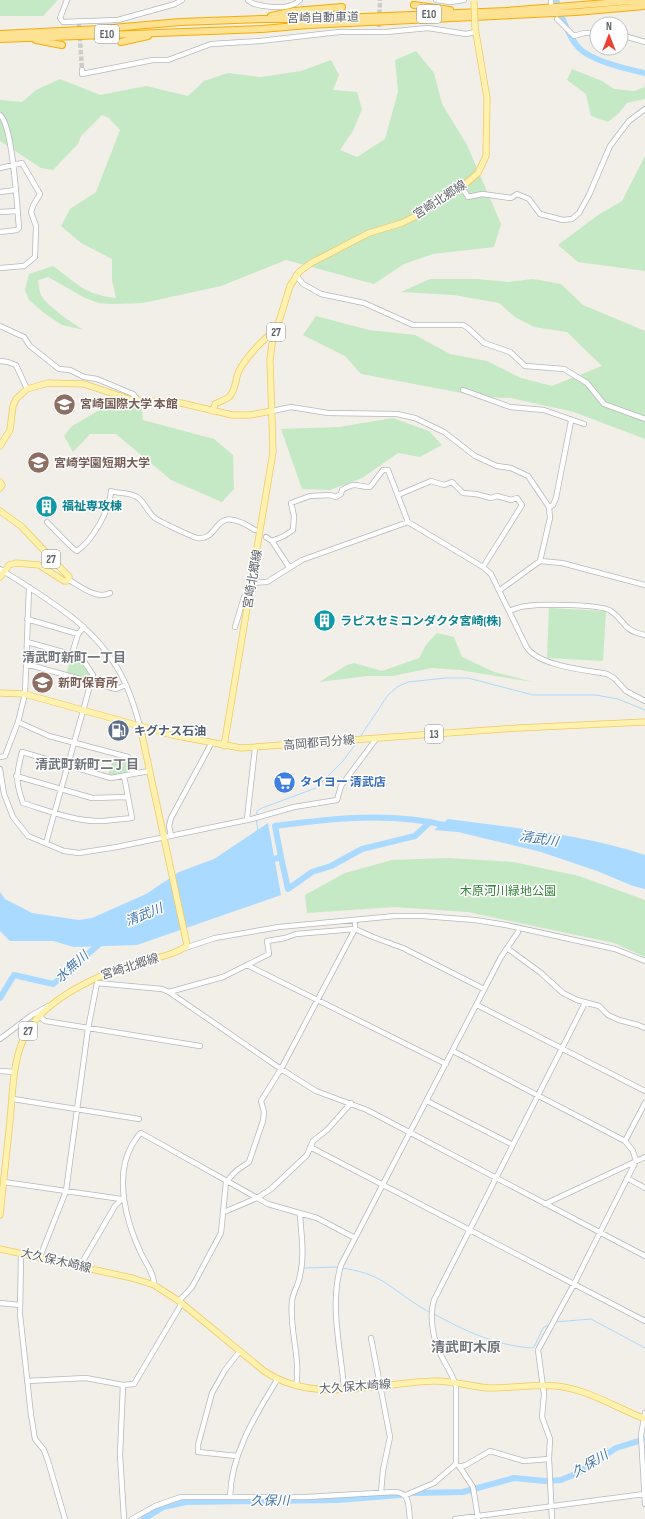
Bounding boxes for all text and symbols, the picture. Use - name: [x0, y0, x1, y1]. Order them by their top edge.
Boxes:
- road number: E10: [417, 5, 441, 23]
- street label: 宮崎自動車道: [287, 10, 359, 26]
- north arrow: [589, 16, 629, 56]
- text: N: [606, 20, 612, 33]
- road number: E10: [95, 25, 119, 43]
- street label: 宮崎北郷線: [411, 177, 469, 223]
- road number: 27: [267, 323, 285, 341]
- school or university icon: 宮崎国際大学 本館: [52, 391, 78, 417]
- place label: 宮崎国際大学 本館: [80, 397, 178, 412]
- school or university icon: 宮崎学園短期大学: [25, 450, 51, 476]
- place label: 宮崎学園短期大学: [54, 456, 150, 471]
- building icon: 福祉専攻棟: [34, 493, 60, 519]
- place label: 福祉専攻棟: [62, 499, 122, 514]
- street label: 宮崎北郷線: [240, 548, 266, 610]
- road number: 27: [42, 550, 60, 568]
- building icon: ラピスセミコンダクタ宮崎(株): [312, 608, 338, 634]
- place label: ラピスセミコンダクタ宮崎(株): [340, 614, 501, 629]
- district label: 清武町新町一丁目: [22, 650, 126, 666]
- school or university icon: 新町保育所: [29, 670, 55, 696]
- place label: 新町保育所: [58, 676, 118, 691]
- fuel station icon: キグナス石油: [106, 718, 132, 744]
- place label: キグナス石油: [134, 724, 206, 739]
- road number: 13: [425, 725, 443, 743]
- street label: 高岡都司分線: [282, 732, 356, 754]
- district label: 清武町新町二丁目: [35, 757, 139, 773]
- supermarket icon: タイヨー 清武店: [272, 769, 298, 795]
- place label: タイヨー 清武店: [300, 775, 386, 790]
- water label: 清武川: [518, 828, 561, 850]
- park label: 木原河川緑地公園: [460, 884, 556, 899]
- water label: 清武川: [123, 900, 167, 930]
- water label: 水無川: [52, 947, 93, 986]
- street label: 宮崎北郷線: [99, 951, 161, 983]
- road number: 27: [19, 1022, 37, 1040]
- street label: 大久保木崎線: [19, 1246, 93, 1276]
- district label: 清武町木原: [431, 1339, 501, 1356]
- street label: 大久保木崎線: [319, 1377, 391, 1397]
- water label: 久保川: [569, 1446, 613, 1481]
- water label: 久保川: [250, 1493, 292, 1509]

